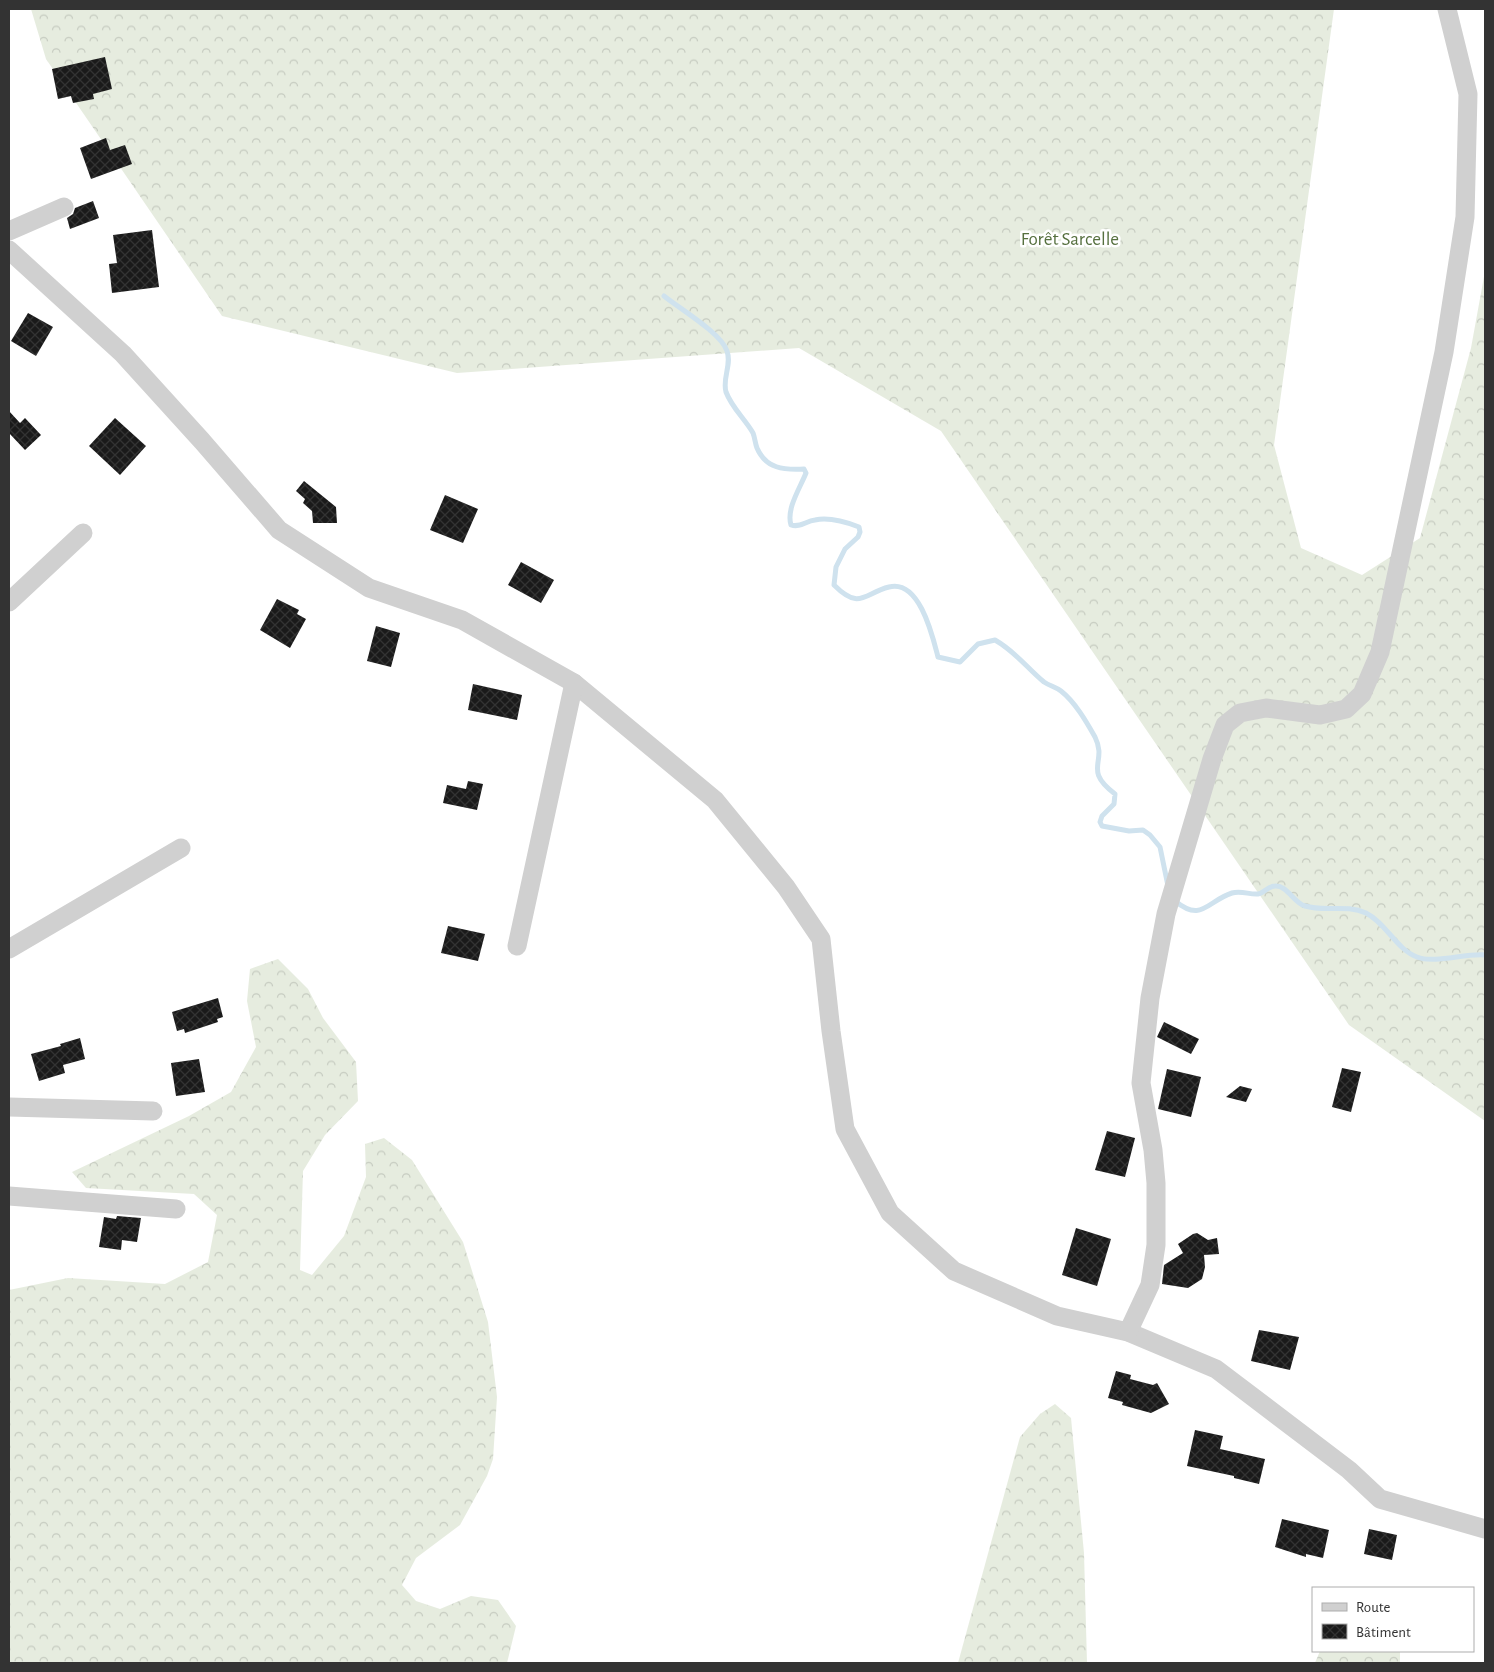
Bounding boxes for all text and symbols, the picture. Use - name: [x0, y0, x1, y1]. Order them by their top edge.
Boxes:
- park label: Forêt Sarcelle: [1021, 230, 1119, 249]
- legend: [1312, 1587, 1474, 1652]
- text: Route: [1356, 1600, 1390, 1615]
- text: Bâtiment: [1356, 1625, 1411, 1640]

